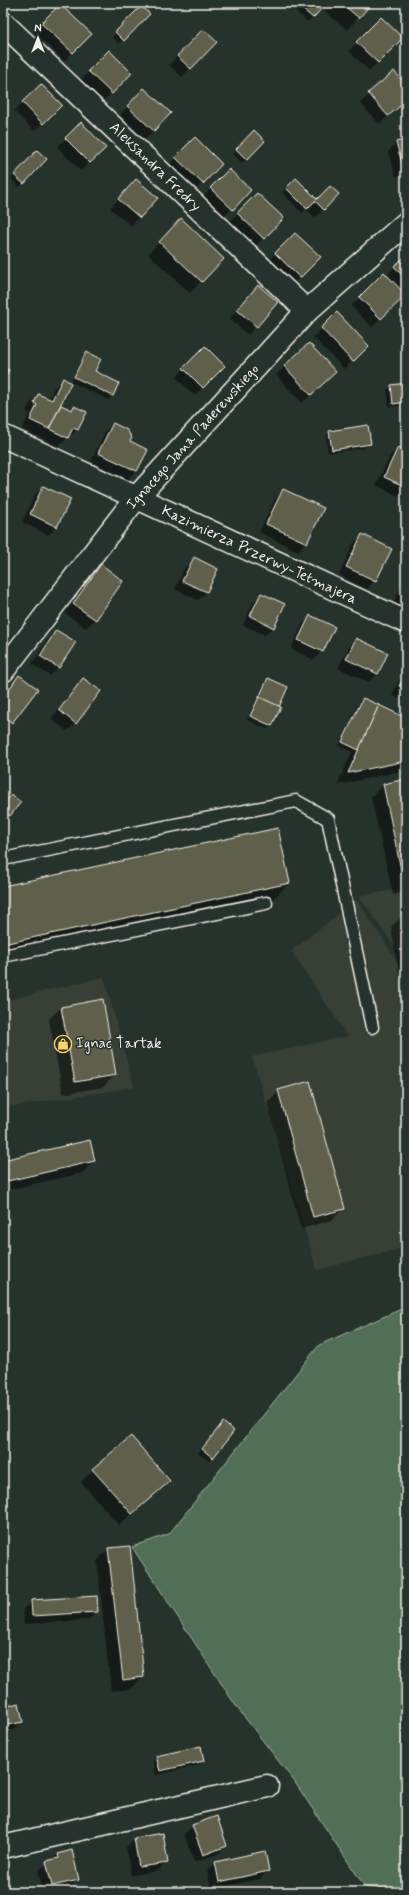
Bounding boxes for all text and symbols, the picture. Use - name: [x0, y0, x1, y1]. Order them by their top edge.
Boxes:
- north arrow: [18, 18, 58, 58]
- text: N: [34, 22, 42, 36]
- street label: Aleksandra Fredry: [105, 118, 206, 216]
- street label: Ignacego Jana Paderewskiego: [122, 360, 264, 514]
- street label: Kazimierza Przerwy-Tetmajera: [158, 501, 360, 609]
- shop icon: Ignac Tartak: [53, 1034, 73, 1054]
- place label: Ignac Tartak: [76, 1034, 162, 1054]

